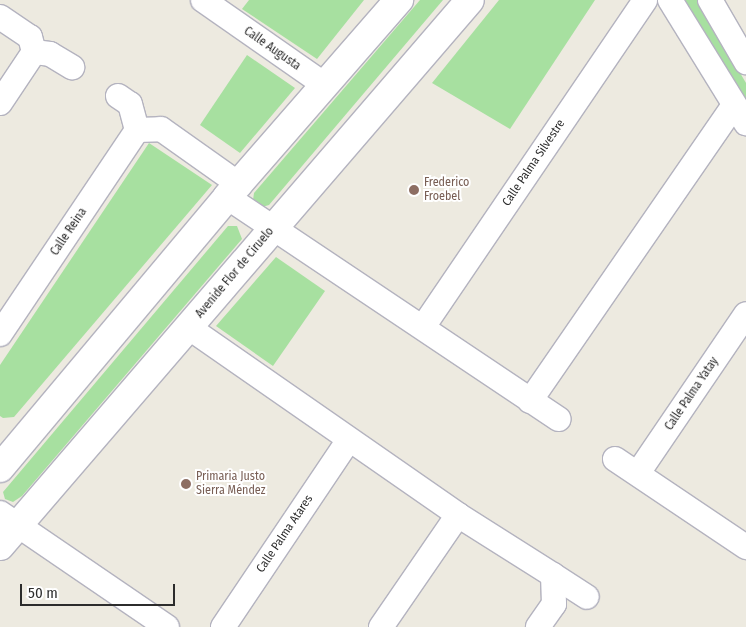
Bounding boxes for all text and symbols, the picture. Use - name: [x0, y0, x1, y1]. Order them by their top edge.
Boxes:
- street label: Calle Augusta: [241, 24, 303, 74]
- street label: Calle Palma Silvestre: [500, 117, 568, 209]
- place label: Frederico Froebel: [424, 176, 469, 204]
- marker: Frederico Froebel: [408, 184, 420, 196]
- street label: Calle Reina: [48, 205, 90, 259]
- street label: Avenide Flor de Ciruelo: [193, 225, 277, 321]
- street label: Calle Palma Yatay: [662, 355, 722, 433]
- place label: Primaria Justo Sierra Méndez: [196, 470, 265, 498]
- marker: Primaria Justo Sierra Méndez: [180, 478, 192, 490]
- street label: Calle Palma Atares: [254, 493, 316, 575]
- scale bar: [22, 574, 178, 606]
- text: 50 m: [28, 584, 58, 602]

